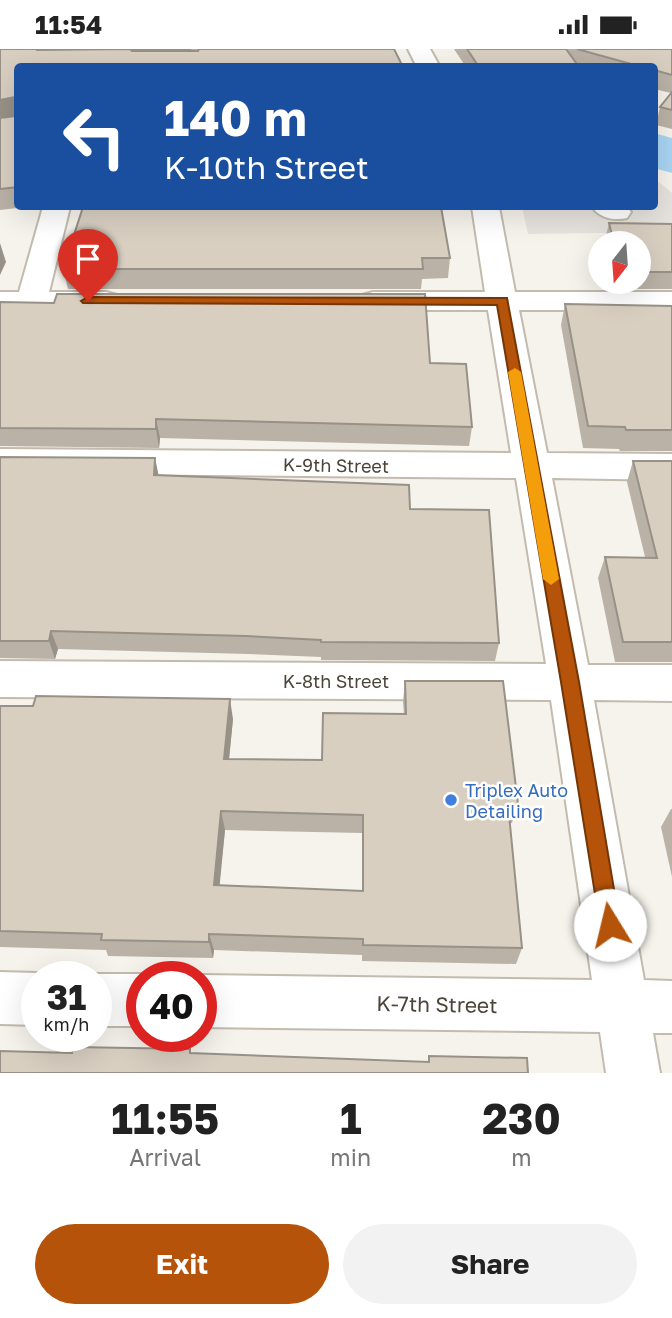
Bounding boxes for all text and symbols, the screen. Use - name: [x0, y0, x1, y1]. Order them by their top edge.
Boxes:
- text: 11:54: [35, 9, 102, 40]
- text: 140 m: [164, 88, 307, 147]
- icon: left: [49, 91, 140, 182]
- text: K-10th Street: [164, 148, 369, 186]
- pin: [58, 229, 118, 301]
- north arrow: [588, 231, 651, 294]
- map controls: [588, 231, 651, 294]
- icon: arrive: [69, 240, 107, 278]
- street label: K-9th Street: [283, 453, 389, 477]
- street label: K-8th Street: [283, 670, 389, 692]
- place label: Triplex Auto Detailing: [465, 779, 568, 822]
- marker: Triplex Auto Detailing: [443, 792, 459, 808]
- position arrow: [573, 888, 647, 962]
- speed limit sign: 40: [126, 961, 217, 1052]
- text: 31: [47, 976, 86, 1018]
- street label: K-7th Street: [376, 990, 498, 1018]
- text: km/h: [44, 1013, 89, 1035]
- text: 11:55: [111, 1093, 219, 1143]
- text: 1: [340, 1093, 362, 1143]
- text: 230: [482, 1093, 561, 1143]
- text: Arrival: [129, 1143, 201, 1171]
- text: min: [330, 1143, 371, 1171]
- text: m: [511, 1143, 532, 1171]
- button: Exit: [35, 1224, 329, 1304]
- button: Share: [343, 1224, 637, 1304]

